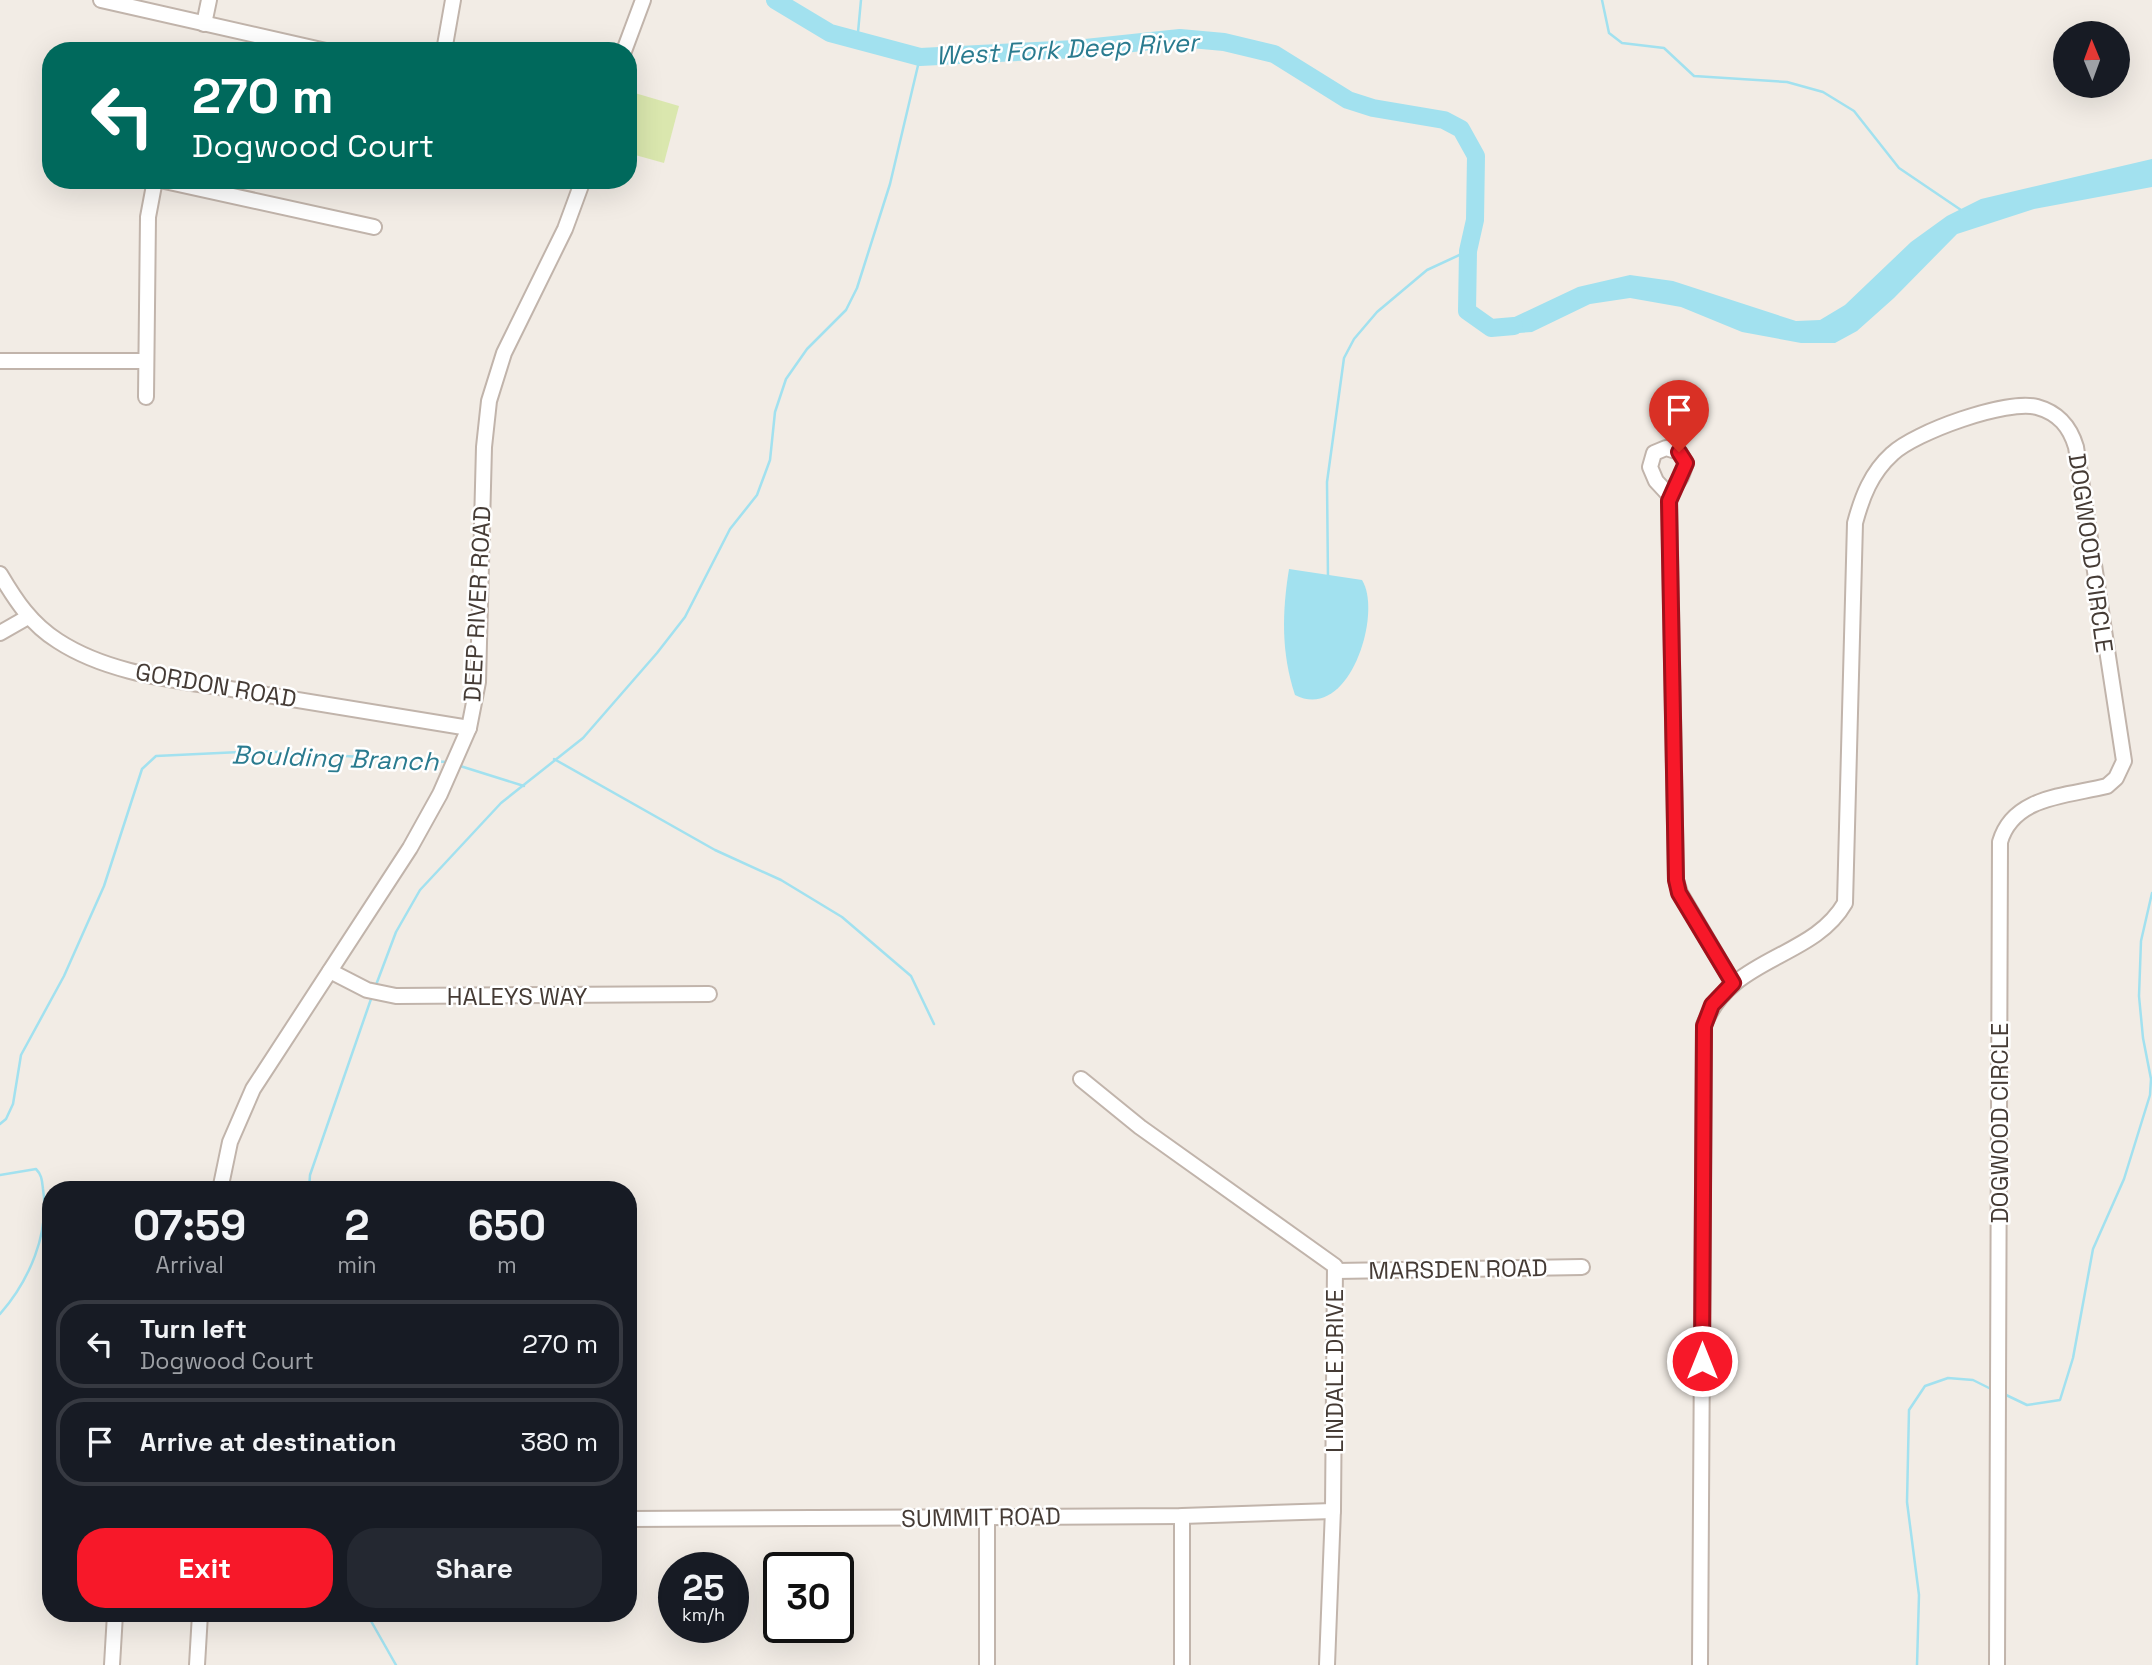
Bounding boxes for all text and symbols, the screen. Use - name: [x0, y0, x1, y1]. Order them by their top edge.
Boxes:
- north arrow: [2053, 21, 2130, 98]
- map controls: [2053, 21, 2130, 98]
- water label: West Fork Deep River: [935, 25, 1202, 73]
- text: 270 m: [192, 65, 334, 127]
- icon: left: [77, 70, 168, 161]
- text: Dogwood Court: [192, 126, 434, 166]
- pin: [1649, 380, 1709, 452]
- icon: arrive: [1660, 391, 1698, 429]
- street label: DOGWOOD CIRCLE: [2062, 452, 2120, 654]
- street label: DEEP RIVER ROAD: [456, 505, 498, 703]
- street label: GORDON ROAD: [133, 656, 299, 714]
- water label: Boulding Branch: [231, 737, 440, 779]
- street label: HALEYS WAY: [447, 981, 588, 1012]
- street label: DOGWOOD CIRCLE: [1984, 1023, 2015, 1223]
- text: 07:59: [133, 1199, 246, 1252]
- text: 2: [344, 1199, 369, 1252]
- text: 650: [468, 1199, 546, 1252]
- text: Arrival: [155, 1250, 224, 1280]
- text: min: [337, 1250, 377, 1280]
- text: m: [497, 1250, 517, 1280]
- street label: MARSDEN ROAD: [1368, 1252, 1548, 1286]
- street label: LINDALE DRIVE: [1319, 1289, 1350, 1453]
- text: Turn left: [140, 1312, 247, 1346]
- position arrow: [1665, 1324, 1739, 1398]
- icon: left: [81, 1325, 119, 1363]
- text: 270 m: [522, 1327, 598, 1361]
- text: Dogwood Court: [140, 1346, 314, 1376]
- icon: arrive: [81, 1423, 119, 1461]
- text: Arrive at destination: [140, 1425, 397, 1459]
- text: 380 m: [520, 1425, 598, 1459]
- street label: SUMMIT ROAD: [901, 1500, 1061, 1534]
- button: Exit: [77, 1528, 333, 1608]
- button: Share: [347, 1528, 602, 1608]
- speed limit sign: 30: [763, 1552, 854, 1643]
- text: 25: [683, 1566, 724, 1610]
- text: km/h: [682, 1603, 725, 1626]

